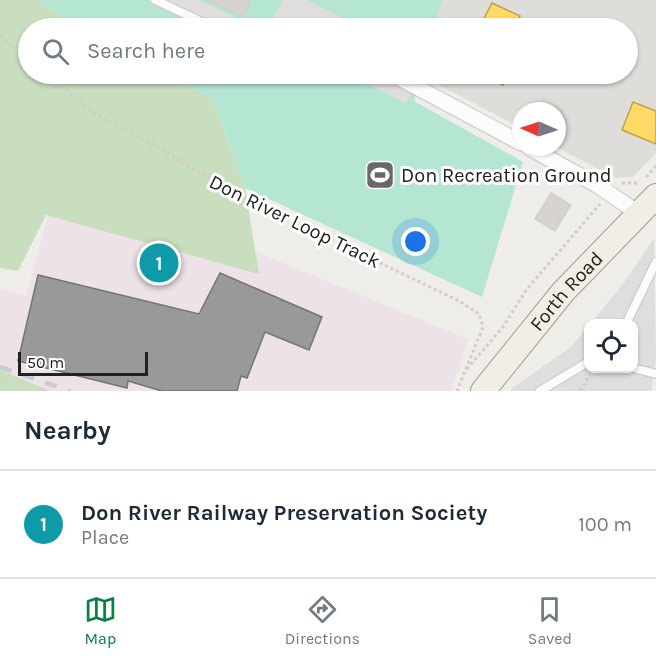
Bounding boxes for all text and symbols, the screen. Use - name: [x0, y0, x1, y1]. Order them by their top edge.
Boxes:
- search box: [18, 18, 638, 84]
- icon: search: [39, 35, 72, 68]
- text: Search here: [87, 38, 205, 64]
- north arrow: [512, 102, 566, 156]
- sports icon: Don Recreation Ground: [364, 159, 396, 191]
- place label: Don Recreation Ground: [401, 164, 612, 187]
- street label: Don River Loop Track: [205, 170, 384, 273]
- your location: [401, 227, 430, 256]
- pin: 1: [140, 240, 178, 286]
- street label: Forth Road: [525, 247, 608, 336]
- map controls: [584, 319, 638, 373]
- button: locate: [584, 319, 638, 373]
- scale bar: [18, 349, 148, 376]
- text: 50 m: [27, 353, 64, 372]
- text: Nearby: [24, 415, 111, 446]
- text: Don River Railway Preservation Society: [81, 500, 487, 526]
- text: 1: [40, 513, 47, 536]
- text: 100 m: [578, 513, 632, 536]
- text: Place: [81, 526, 129, 549]
- tab: Map: [84, 593, 117, 648]
- tab: Directions: [285, 593, 360, 648]
- tab: Saved: [528, 593, 572, 648]

